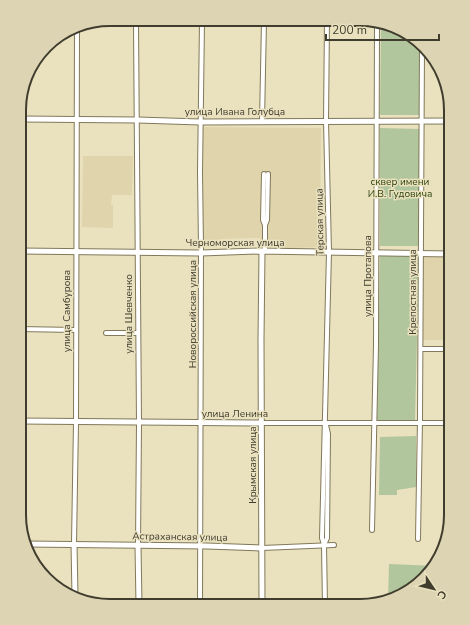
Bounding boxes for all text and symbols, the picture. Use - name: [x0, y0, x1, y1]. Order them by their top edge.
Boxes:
- scale bar: [326, 16, 439, 42]
- text: 200 m: [332, 22, 367, 38]
- street label: улица Ивана Голубца: [185, 105, 285, 119]
- park label: сквер имени И.В. Гудовича: [368, 175, 432, 201]
- street label: Терская улица: [312, 188, 328, 256]
- street label: улица Протапова: [361, 235, 375, 317]
- street label: Черноморская улица: [185, 236, 285, 250]
- street label: Крепостная улица: [406, 249, 420, 335]
- street label: Новороссийская улица: [186, 260, 200, 368]
- street label: улица Самбурова: [60, 270, 74, 352]
- street label: улица Шевченко: [122, 274, 136, 354]
- street label: улица Ленина: [202, 407, 268, 421]
- street label: Крымская улица: [246, 426, 260, 504]
- street label: Астраханская улица: [132, 529, 228, 545]
- north arrow: [414, 569, 454, 609]
- text: С: [433, 587, 450, 602]

